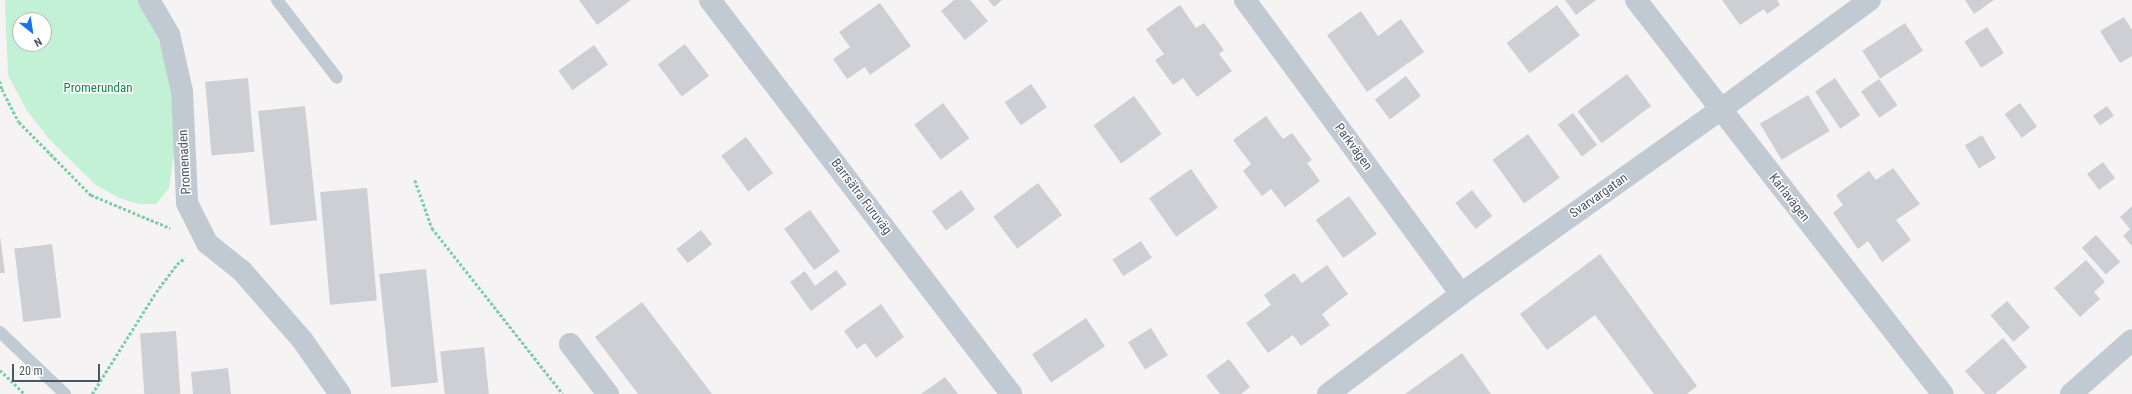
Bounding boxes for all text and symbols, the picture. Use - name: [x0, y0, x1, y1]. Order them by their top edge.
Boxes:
- north arrow: [12, 12, 52, 52]
- text: N: [32, 35, 44, 49]
- park label: Promerundan: [64, 80, 132, 96]
- street label: Parkvägen: [1331, 121, 1375, 173]
- street label: Promenaden: [176, 129, 194, 195]
- street label: Barrsätra Furuväg: [827, 156, 895, 238]
- street label: Svarvargatan: [1567, 170, 1631, 222]
- street label: Karlavägen: [1765, 171, 1813, 225]
- scale bar: [14, 356, 102, 382]
- text: 20 m: [19, 364, 43, 378]

